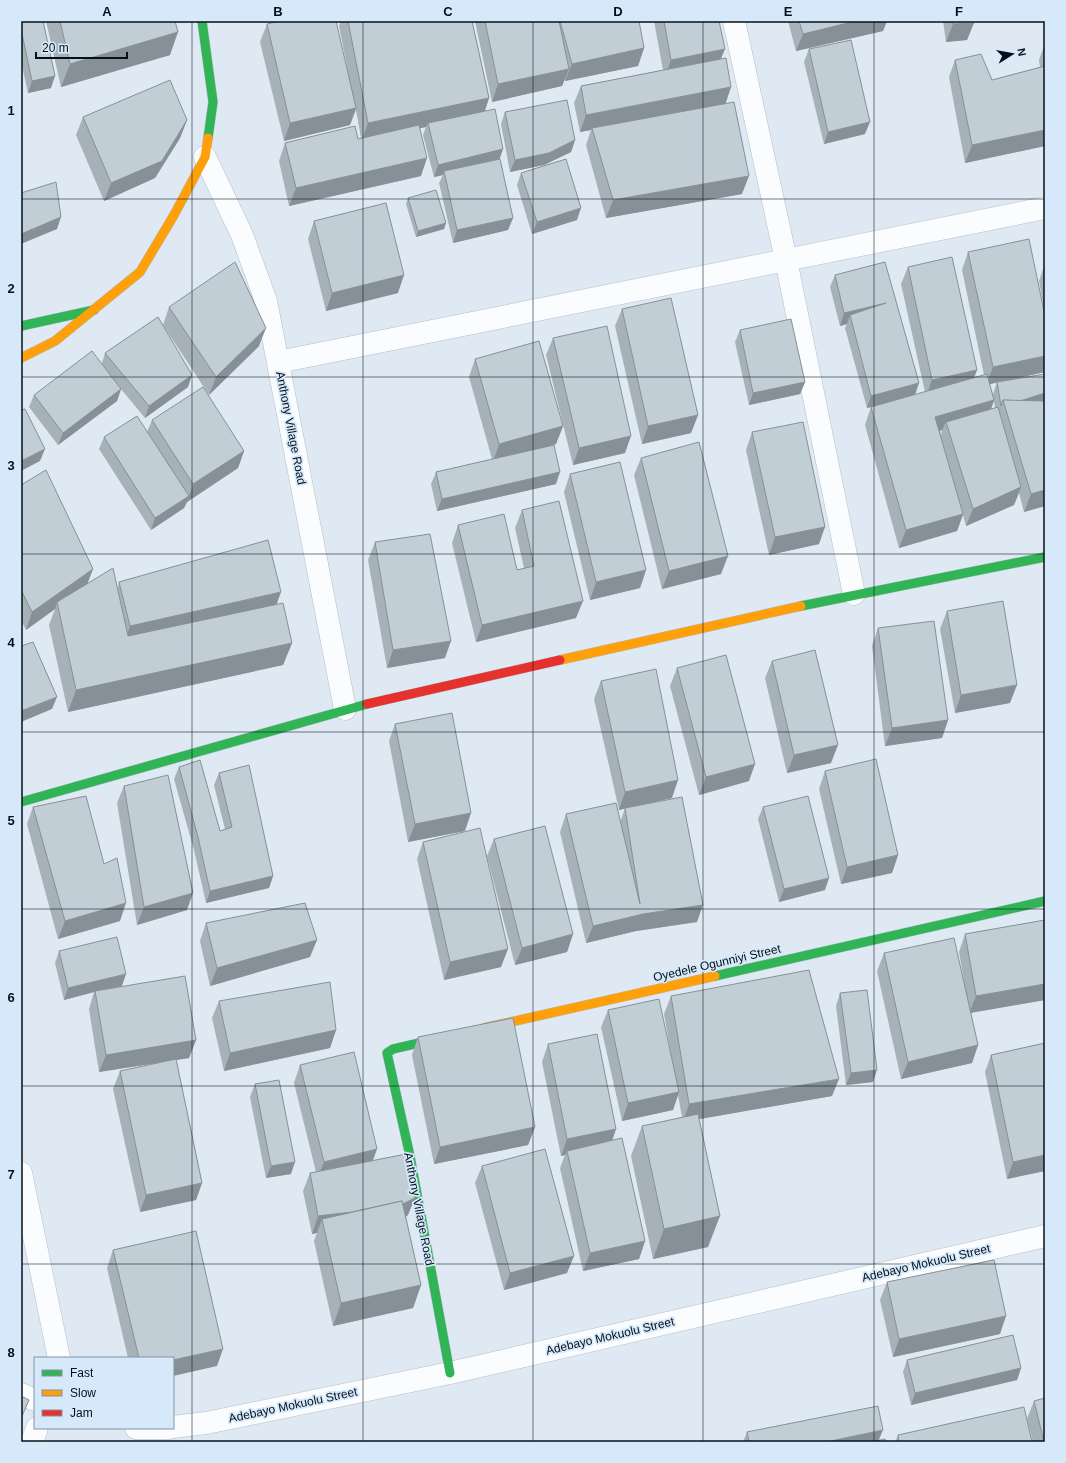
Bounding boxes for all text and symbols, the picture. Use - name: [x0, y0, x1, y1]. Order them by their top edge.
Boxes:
- text: A: [102, 4, 112, 19]
- text: B: [273, 4, 283, 19]
- text: C: [443, 4, 453, 19]
- text: D: [613, 4, 623, 19]
- text: E: [784, 4, 793, 19]
- text: F: [955, 4, 963, 19]
- scale bar: [36, 34, 127, 60]
- north arrow: [992, 34, 1032, 74]
- text: 20 m: [42, 41, 69, 55]
- text: N: [1015, 47, 1028, 57]
- text: 1: [7, 103, 15, 118]
- text: 2: [7, 281, 15, 296]
- street label: Anthony Village Road: [273, 370, 309, 486]
- text: 3: [7, 458, 15, 473]
- text: 4: [7, 635, 15, 650]
- text: 5: [7, 813, 15, 828]
- street label: Oyedele Ogunniyi Street: [652, 941, 783, 985]
- text: 6: [7, 990, 15, 1005]
- street label: Anthony Village Road: [401, 1151, 437, 1267]
- text: 7: [7, 1167, 15, 1182]
- street label: Adebayo Mokuolu Street: [860, 1241, 992, 1285]
- street label: Adebayo Mokuolu Street: [544, 1314, 676, 1358]
- text: 8: [7, 1345, 15, 1360]
- legend: [34, 1357, 174, 1429]
- text: Fast: [70, 1366, 94, 1380]
- street label: Adebayo Mokuolu Street: [227, 1384, 359, 1426]
- text: Slow: [70, 1386, 96, 1400]
- text: Jam: [70, 1406, 93, 1420]

